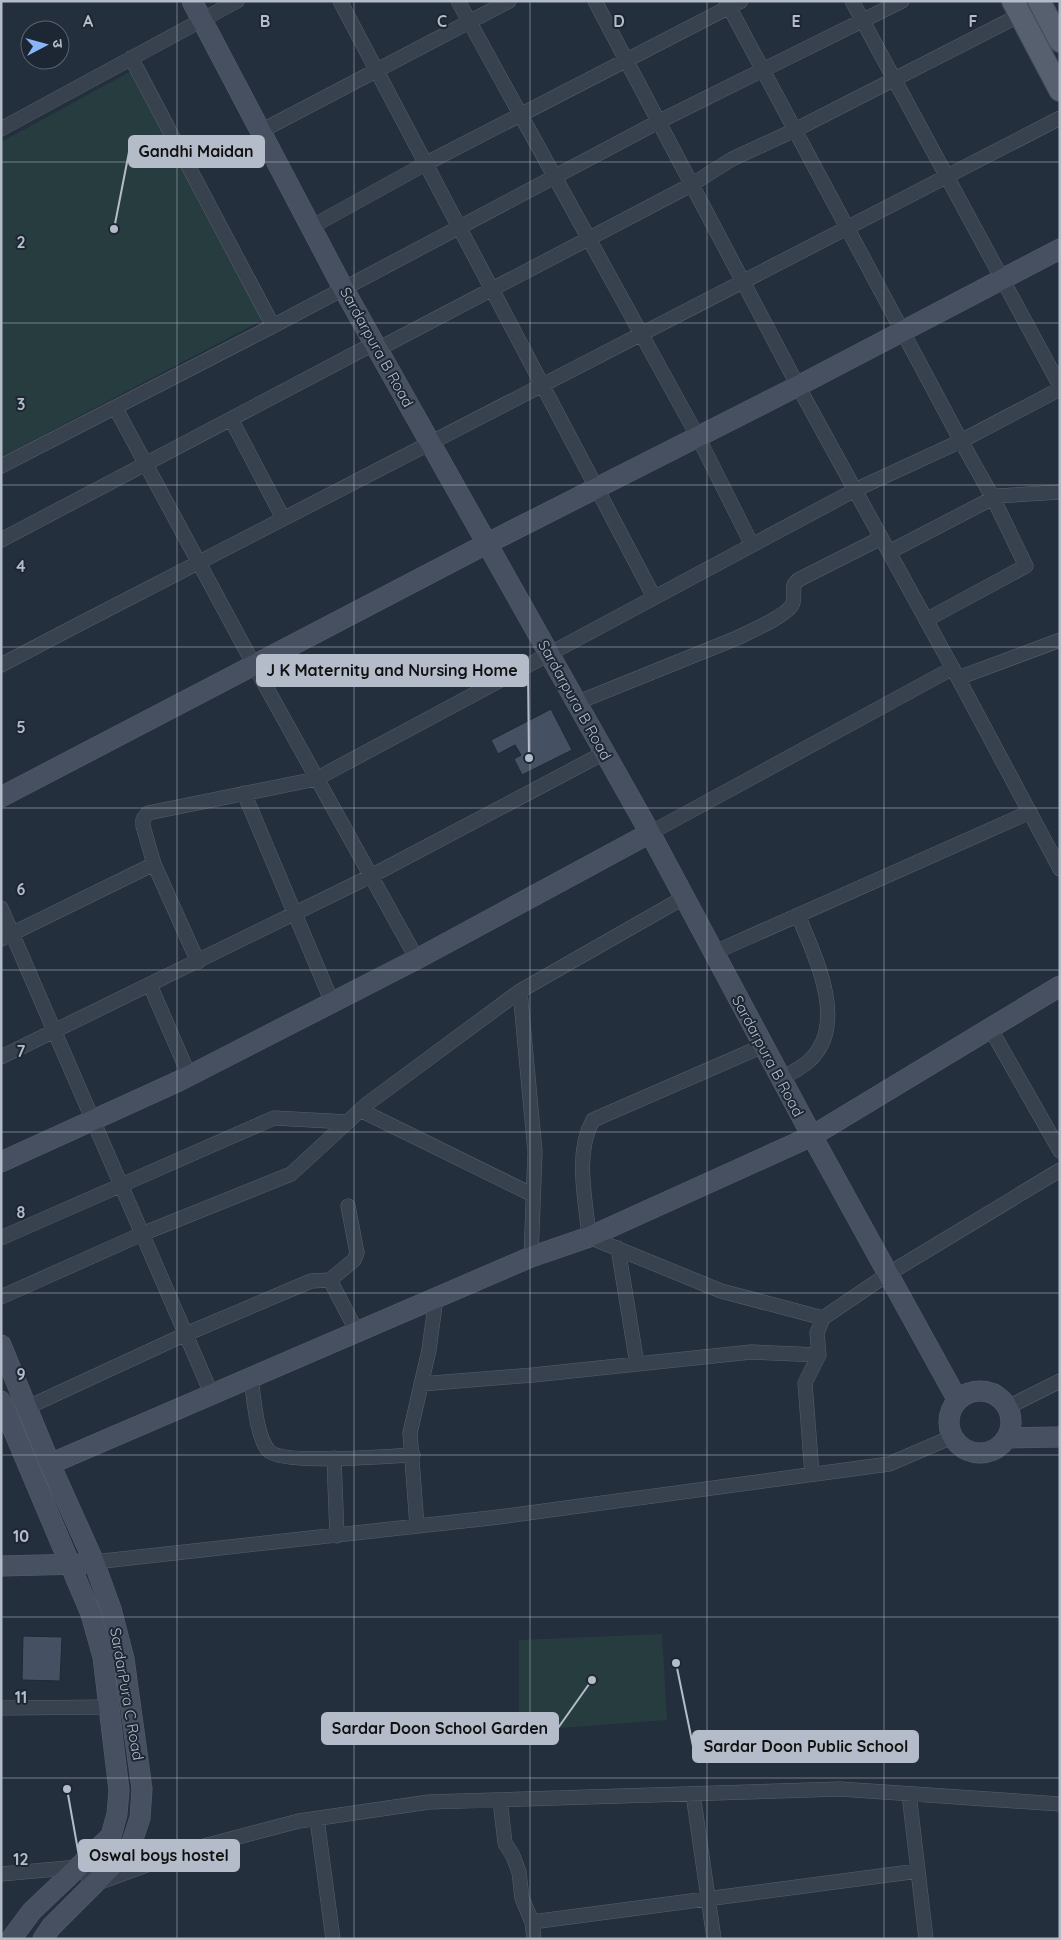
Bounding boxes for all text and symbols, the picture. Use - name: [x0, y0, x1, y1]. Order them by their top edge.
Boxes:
- text: A: [83, 11, 94, 31]
- text: B: [260, 11, 270, 31]
- text: C: [437, 11, 447, 31]
- text: D: [613, 11, 625, 31]
- text: E: [791, 11, 801, 31]
- text: F: [969, 11, 978, 31]
- north arrow: [20, 20, 70, 70]
- text: उ: [49, 39, 67, 49]
- callout: Gandhi Maidan: [129, 136, 264, 167]
- text: Gandhi Maidan: [138, 141, 254, 161]
- text: 2: [16, 232, 26, 252]
- street label: Sardarpura B Road: [336, 284, 418, 410]
- text: 3: [17, 394, 25, 414]
- text: 4: [16, 556, 26, 576]
- street label: Sardarpura B Road: [534, 637, 616, 763]
- callout: J K Maternity and Nursing Home: [257, 655, 528, 686]
- text: J K Maternity and Nursing Home: [266, 660, 518, 680]
- text: 5: [16, 717, 26, 737]
- text: 6: [17, 879, 26, 899]
- street label: Sardarpura B Road: [728, 992, 808, 1120]
- text: 7: [17, 1041, 26, 1061]
- text: 8: [17, 1202, 26, 1222]
- text: 9: [16, 1364, 26, 1384]
- text: 10: [13, 1526, 29, 1546]
- street label: SardarPura C Road: [106, 1626, 148, 1762]
- text: 11: [15, 1687, 27, 1707]
- callout: Sardar Doon School Garden: [322, 1713, 558, 1744]
- text: Sardar Doon School Garden: [332, 1718, 548, 1738]
- callout: Sardar Doon Public School: [693, 1731, 918, 1762]
- text: Sardar Doon Public School: [704, 1736, 908, 1756]
- callout: Oswal boys hostel: [79, 1840, 239, 1871]
- text: Oswal boys hostel: [89, 1845, 229, 1865]
- text: 12: [13, 1849, 29, 1869]

